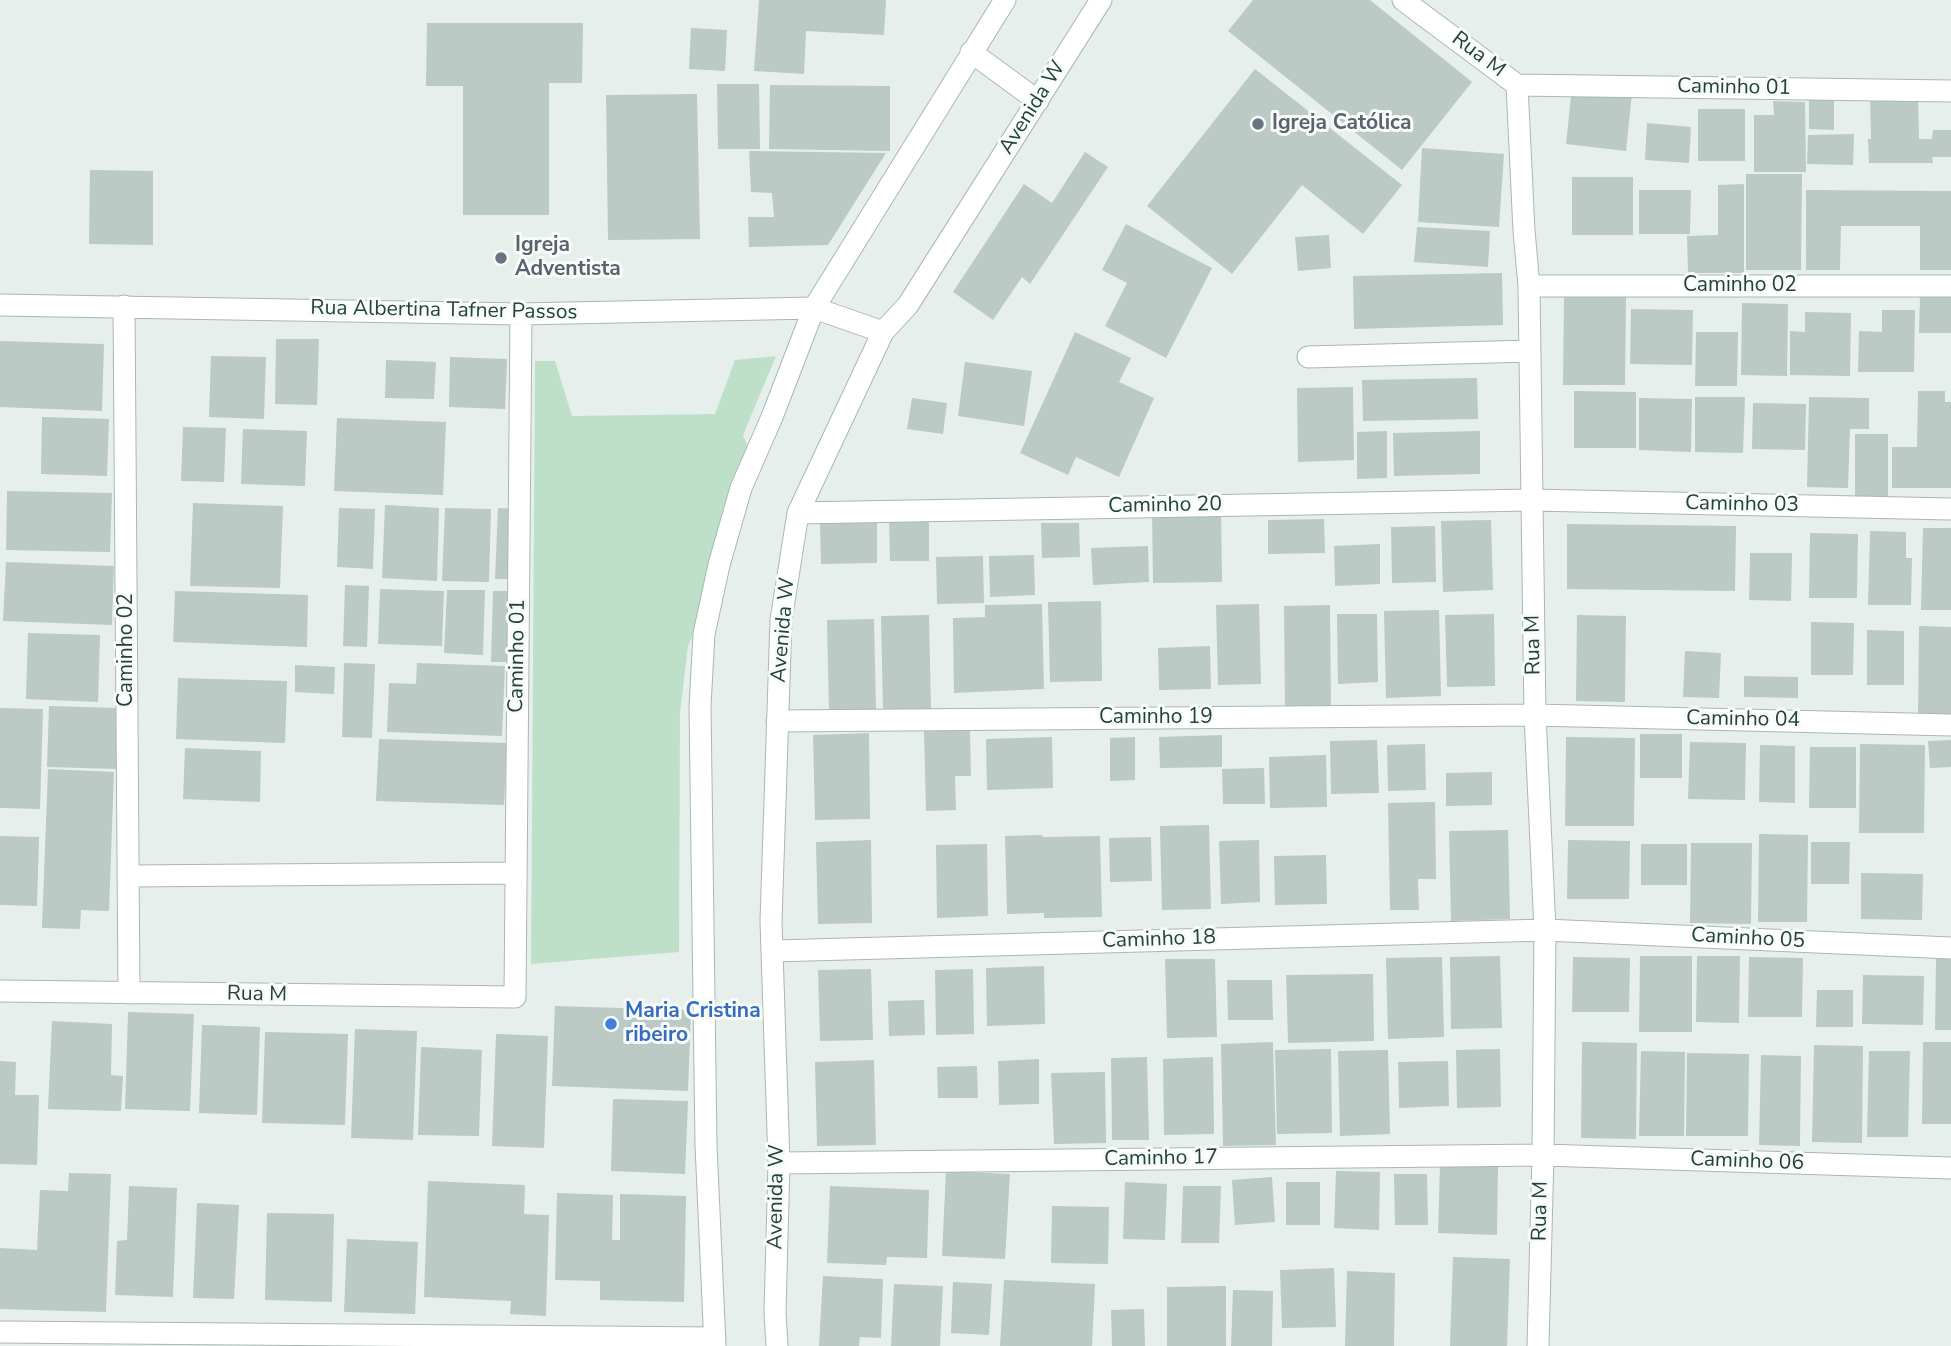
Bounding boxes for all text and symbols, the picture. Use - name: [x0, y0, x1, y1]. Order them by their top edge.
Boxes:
- street label: Rua M: [1446, 27, 1510, 83]
- street label: Avenida W: [994, 57, 1072, 159]
- street label: Caminho 01: [1677, 74, 1791, 102]
- place label: Igreja Católica: [1272, 111, 1411, 137]
- marker: Igreja Católica: [1250, 116, 1266, 132]
- place label: Igreja Adventista: [515, 233, 621, 283]
- marker: Igreja Adventista: [493, 250, 509, 266]
- street label: Caminho 02: [1683, 273, 1797, 299]
- street label: Rua Albertina Tafner Passos: [310, 296, 578, 326]
- street label: Caminho 03: [1685, 491, 1799, 519]
- street label: Caminho 20: [1108, 492, 1222, 520]
- street label: Avenida W: [767, 576, 801, 684]
- street label: Caminho 02: [114, 593, 140, 707]
- street label: Caminho 01: [504, 599, 532, 713]
- street label: Rua M: [1521, 615, 1547, 675]
- street label: Caminho 19: [1099, 705, 1213, 731]
- street label: Caminho 04: [1686, 706, 1800, 734]
- street label: Caminho 05: [1690, 923, 1806, 955]
- street label: Caminho 18: [1102, 925, 1216, 955]
- street label: Rua M: [227, 982, 287, 1008]
- place label: Maria Cristina ribeiro: [625, 999, 761, 1049]
- marker: Maria Cristina ribeiro: [603, 1016, 619, 1032]
- street label: Avenida W: [763, 1144, 791, 1250]
- street label: Caminho 17: [1104, 1145, 1218, 1173]
- street label: Caminho 06: [1690, 1147, 1804, 1177]
- street label: Rua M: [1528, 1181, 1554, 1241]

